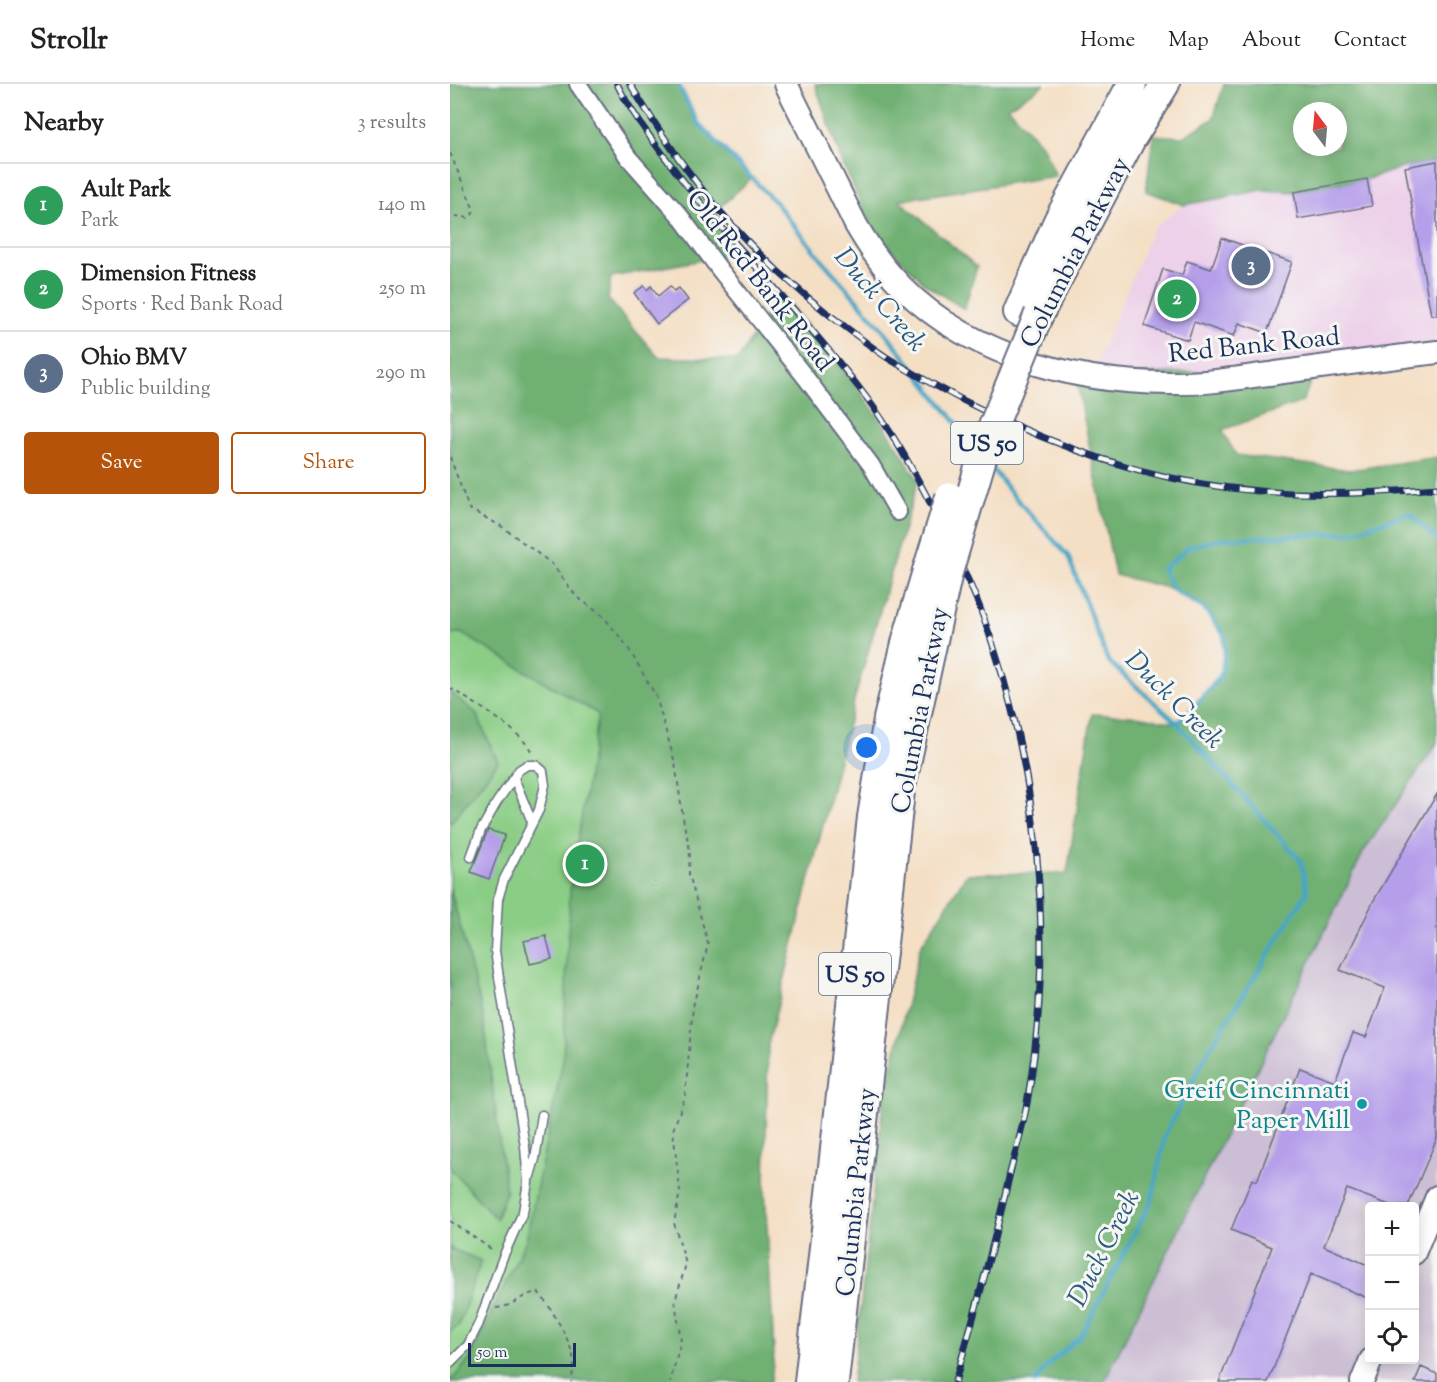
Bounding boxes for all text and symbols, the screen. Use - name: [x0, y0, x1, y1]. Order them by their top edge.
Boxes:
- text: Strollr: [30, 21, 108, 61]
- text: Home: [1080, 26, 1135, 56]
- text: Map: [1168, 26, 1209, 56]
- text: About: [1242, 26, 1301, 56]
- text: Contact: [1334, 26, 1407, 56]
- north arrow: [1293, 102, 1347, 156]
- text: Nearby: [24, 105, 104, 142]
- text: 3 results: [357, 109, 426, 138]
- street label: Columbia Parkway: [1012, 151, 1140, 355]
- text: Ault Park: [81, 175, 171, 207]
- street label: Old Red Bank Road: [676, 183, 842, 380]
- text: 1: [40, 191, 47, 220]
- text: 140 m: [378, 191, 426, 220]
- text: Park: [81, 207, 119, 236]
- water label: Duck Creek: [824, 240, 935, 361]
- pin: 3: [1232, 244, 1270, 288]
- text: Dimension Fitness: [81, 259, 256, 291]
- text: 2: [39, 275, 48, 304]
- text: 250 m: [378, 275, 426, 304]
- pin: 2: [1158, 276, 1196, 322]
- text: Sports · Red Bank Road: [81, 291, 283, 320]
- street label: Red Bank Road: [1167, 319, 1342, 374]
- text: Ohio BMV: [81, 343, 187, 375]
- text: 3: [39, 359, 48, 388]
- text: 290 m: [376, 359, 426, 388]
- text: Public building: [81, 375, 211, 404]
- road number: US 50: [951, 422, 1023, 464]
- button: Save: [24, 432, 219, 494]
- button: Share: [231, 432, 426, 494]
- street label: Columbia Parkway: [883, 604, 960, 817]
- water label: Duck Creek: [1115, 642, 1232, 759]
- your location: [852, 733, 881, 762]
- pin: 1: [566, 842, 604, 886]
- road number: US 50: [819, 953, 891, 995]
- place label: Greif Cincinnati Paper Mill: [1164, 1073, 1350, 1140]
- street label: Columbia Parkway: [828, 1086, 887, 1299]
- marker: Greif Cincinnati Paper Mill: [1355, 1097, 1369, 1111]
- water label: Duck Creek: [1059, 1184, 1151, 1314]
- map controls: [1365, 1202, 1419, 1364]
- button: +: [1365, 1202, 1419, 1256]
- button: −: [1365, 1256, 1419, 1310]
- button: locate: [1365, 1310, 1419, 1364]
- scale bar: [468, 1340, 576, 1368]
- text: 50 m: [477, 1342, 508, 1365]

